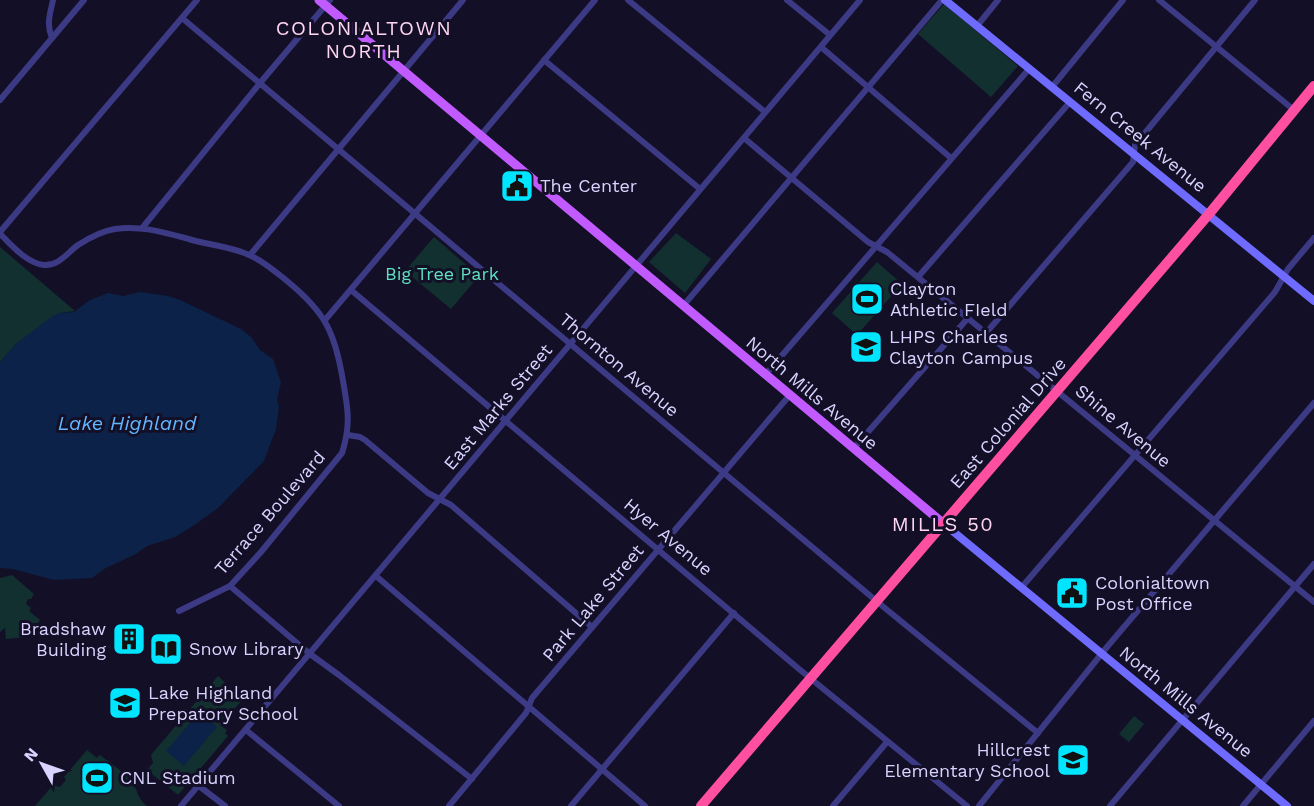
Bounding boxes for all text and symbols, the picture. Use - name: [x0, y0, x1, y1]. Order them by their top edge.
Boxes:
- district label: COLONIALTOWN NORTH: [276, 16, 452, 63]
- street label: Fern Creek Avenue: [1070, 77, 1211, 196]
- public building icon: The Center: [499, 168, 535, 204]
- place label: The Center: [540, 175, 637, 196]
- park label: Big Tree Park: [385, 263, 499, 284]
- place label: Clayton Athletic FIeld: [890, 278, 1007, 320]
- sports icon: Clayton Athletic FIeld: [849, 281, 885, 317]
- street label: Thornton Avenue: [555, 309, 683, 421]
- place label: LHPS Charles Clayton Campus: [889, 326, 1033, 368]
- school or university icon: LHPS Charles Clayton Campus: [848, 329, 884, 365]
- street label: North Mills Avenue: [742, 331, 882, 454]
- street label: East Marks Street: [439, 339, 557, 474]
- street label: East Colonial Drive: [945, 353, 1070, 492]
- street label: Shine Avenue: [1071, 380, 1175, 472]
- water label: Lake Highland: [58, 411, 197, 435]
- street label: Terrace Boulevard: [210, 446, 329, 579]
- street label: Hyer Avenue: [620, 494, 717, 580]
- district label: MILLS 50: [892, 512, 994, 536]
- street label: Park Lake Street: [538, 540, 648, 665]
- place label: Colonialtown Post Office: [1095, 572, 1210, 614]
- public building icon: Colonialtown Post Office: [1054, 575, 1090, 611]
- place label: Bradshaw Building: [20, 618, 106, 660]
- building icon: Bradshaw Building: [111, 621, 147, 657]
- library icon: Snow Library: [148, 631, 184, 667]
- place label: Snow Library: [189, 638, 304, 659]
- street label: North Mills Avenue: [1115, 641, 1257, 762]
- place label: Lake Highland Prepatory School: [148, 682, 299, 724]
- school or university icon: Lake Highland Prepatory School: [107, 685, 143, 721]
- north arrow: [12, 734, 72, 794]
- place label: Hillcrest Elementary School: [884, 739, 1050, 781]
- school or university icon: Hillcrest Elementary School: [1055, 742, 1091, 778]
- text: N: [20, 744, 42, 765]
- sports icon: CNL Stadium: [79, 760, 115, 796]
- place label: CNL Stadium: [120, 767, 236, 788]

